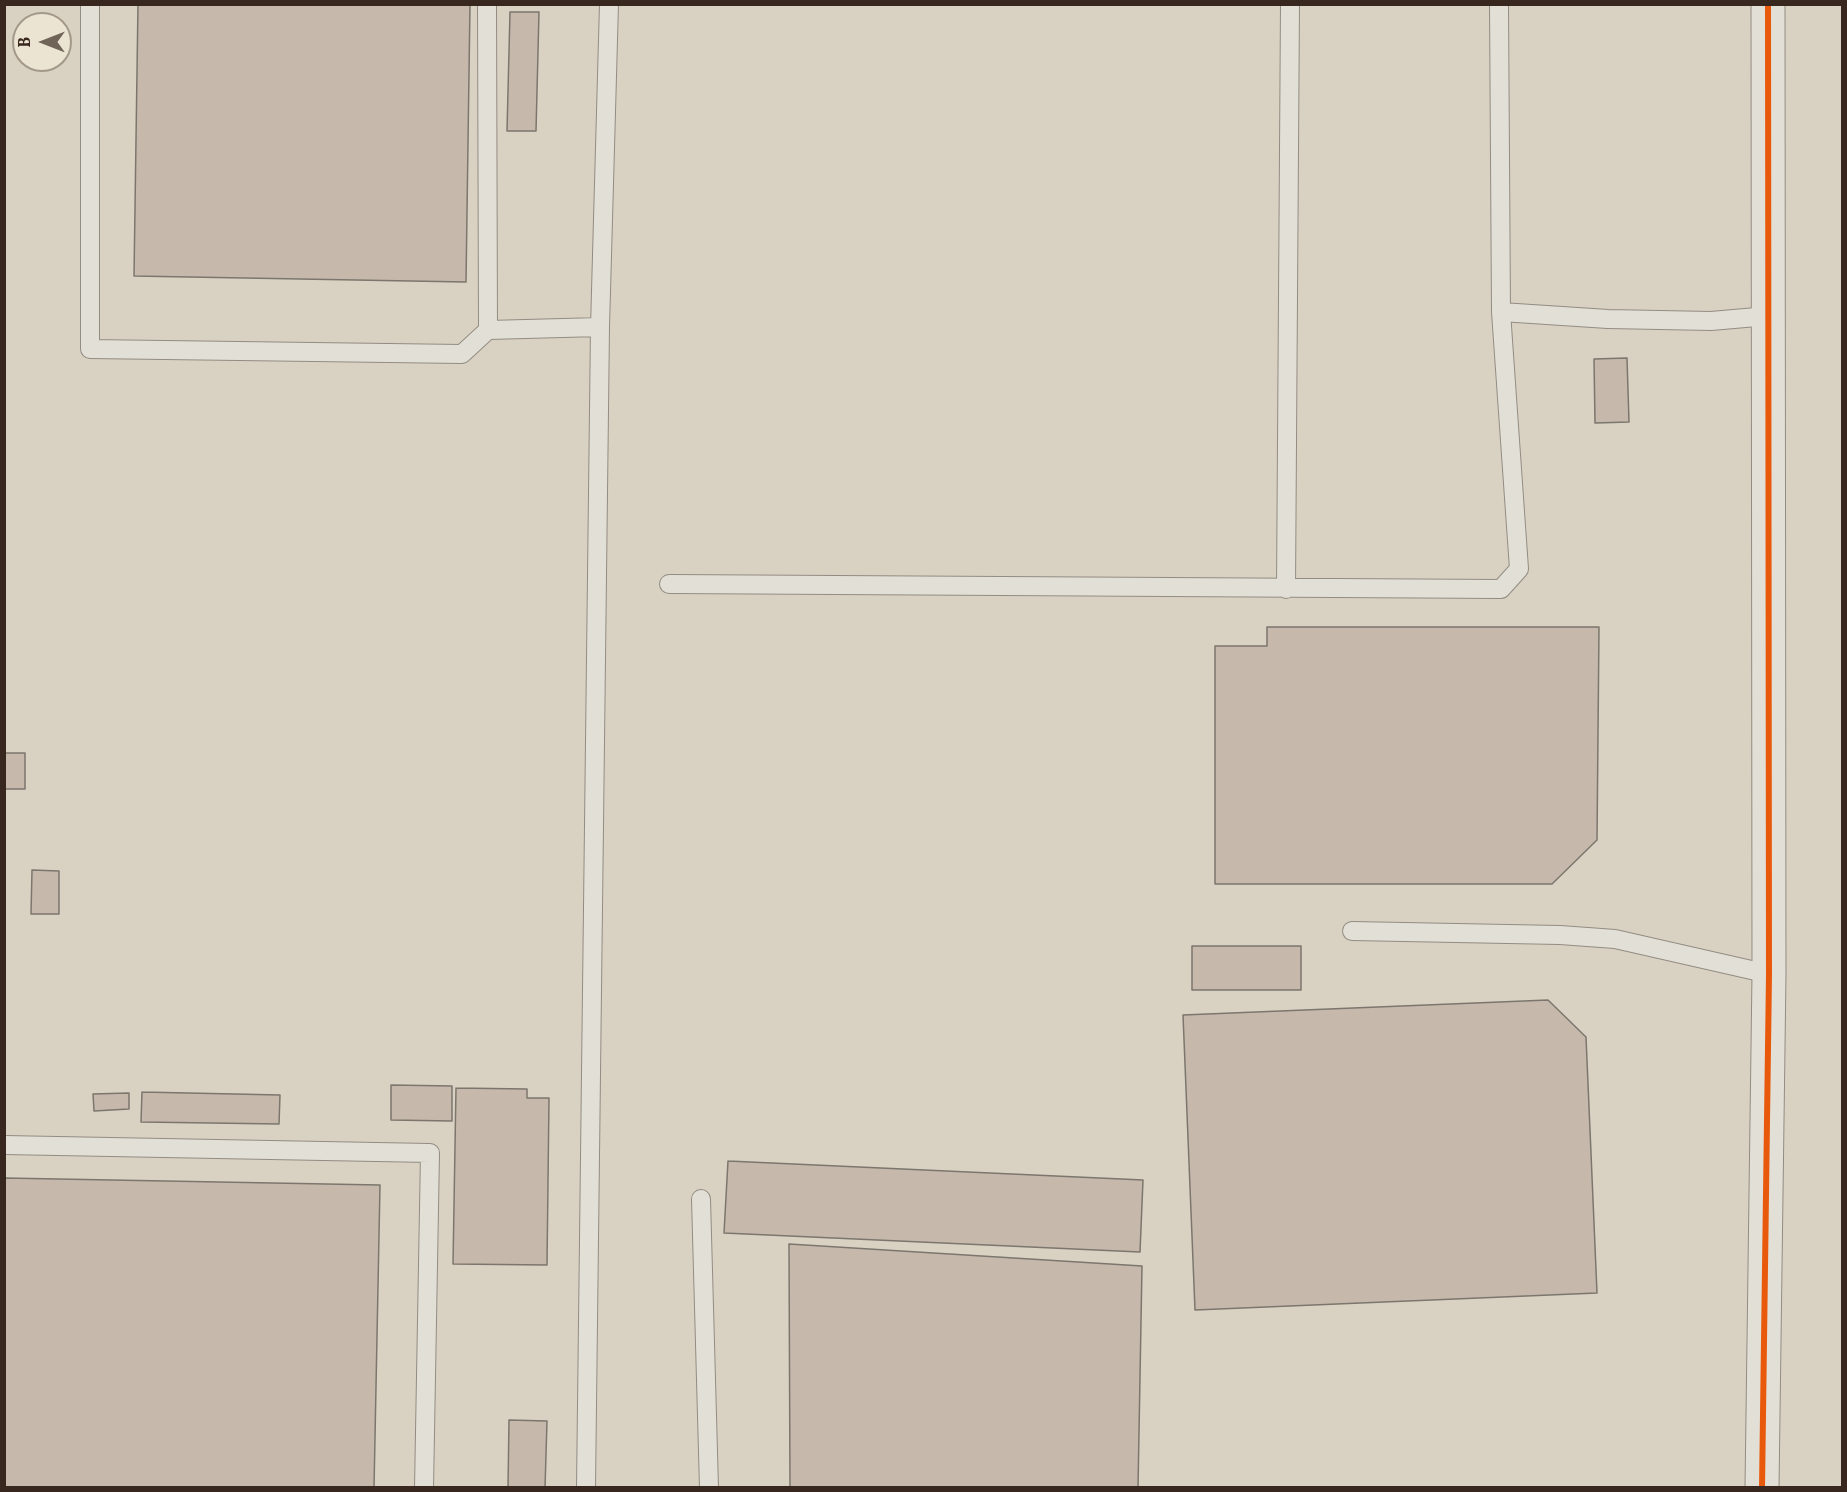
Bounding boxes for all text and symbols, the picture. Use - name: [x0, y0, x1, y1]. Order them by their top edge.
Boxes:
- north arrow: [12, 12, 72, 72]
- text: B: [15, 37, 37, 47]

